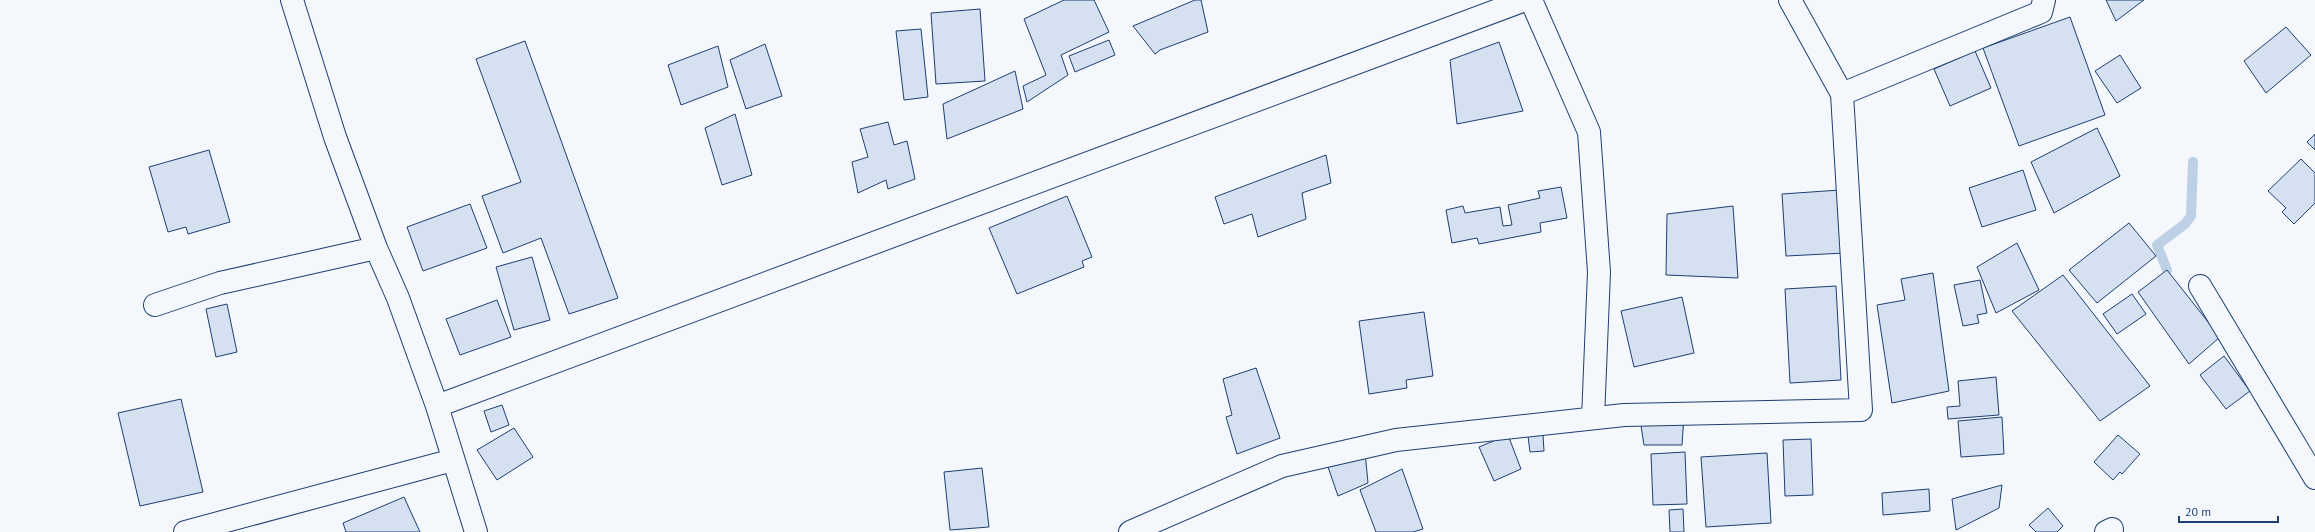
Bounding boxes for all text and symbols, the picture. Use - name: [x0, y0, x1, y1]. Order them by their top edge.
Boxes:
- scale bar: [2179, 498, 2278, 524]
- text: 20 m: [2185, 504, 2211, 519]

